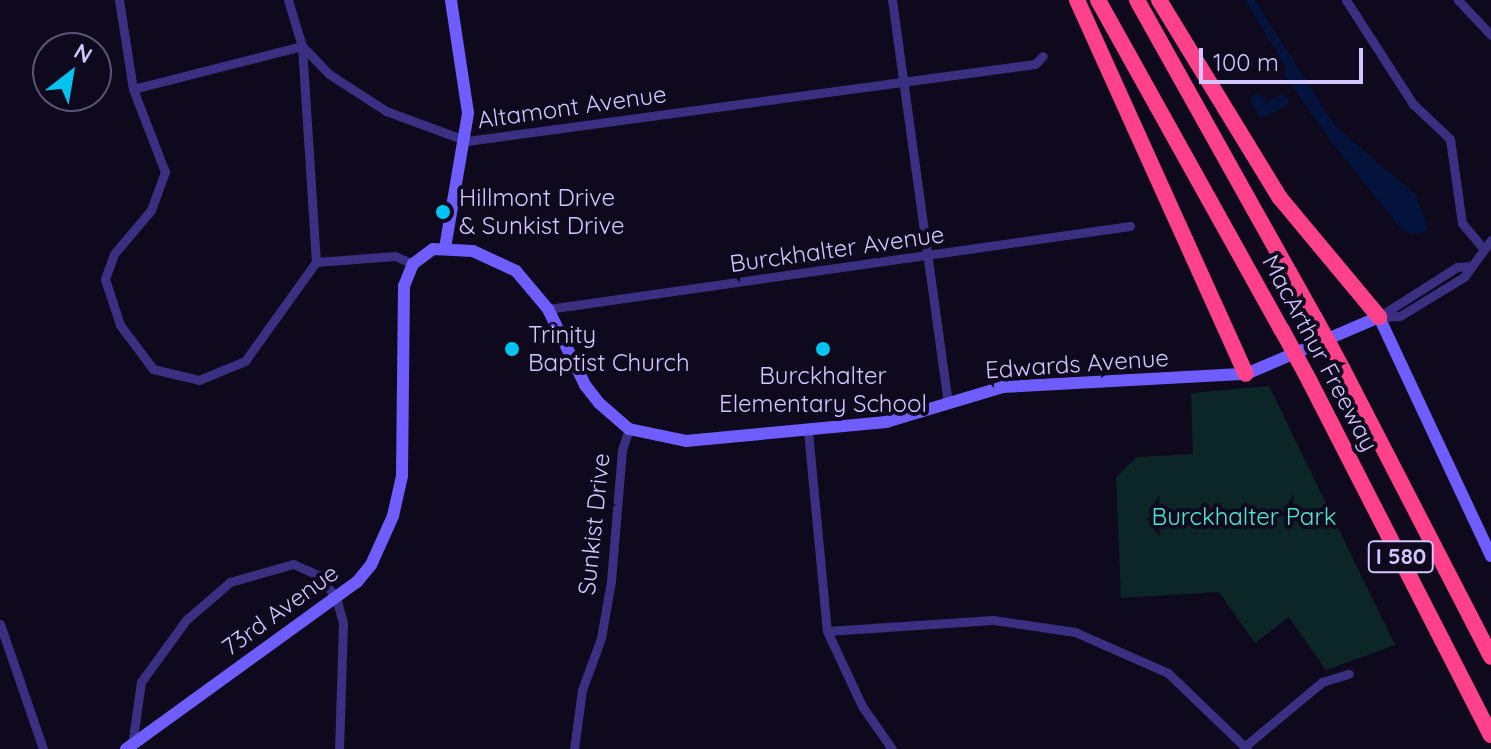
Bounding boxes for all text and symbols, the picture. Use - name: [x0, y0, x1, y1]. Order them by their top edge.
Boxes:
- north arrow: [32, 32, 112, 112]
- scale bar: [1203, 32, 1367, 82]
- text: N: [69, 37, 97, 69]
- text: 100 m: [1213, 47, 1279, 77]
- street label: Altamont Avenue: [476, 79, 668, 135]
- place label: Hillmont Drive & Sunkist Drive: [459, 184, 625, 240]
- marker: Hillmont Drive & Sunkist Drive: [434, 203, 452, 221]
- street label: Burckhalter Avenue: [728, 220, 946, 278]
- street label: MacArthur Freeway: [1256, 250, 1384, 456]
- place label: Trinity Baptist Church: [528, 321, 690, 377]
- marker: Trinity Baptist Church: [503, 340, 521, 358]
- marker: Burckhalter Elementary School: [814, 340, 832, 358]
- street label: Edwards Avenue: [984, 343, 1170, 385]
- place label: Burckhalter Elementary School: [719, 362, 927, 418]
- street label: Sunkist Drive: [572, 452, 616, 596]
- park label: Burckhalter Park: [1152, 503, 1336, 531]
- road number: I 580: [1367, 539, 1435, 575]
- street label: 73rd Avenue: [216, 558, 344, 662]

